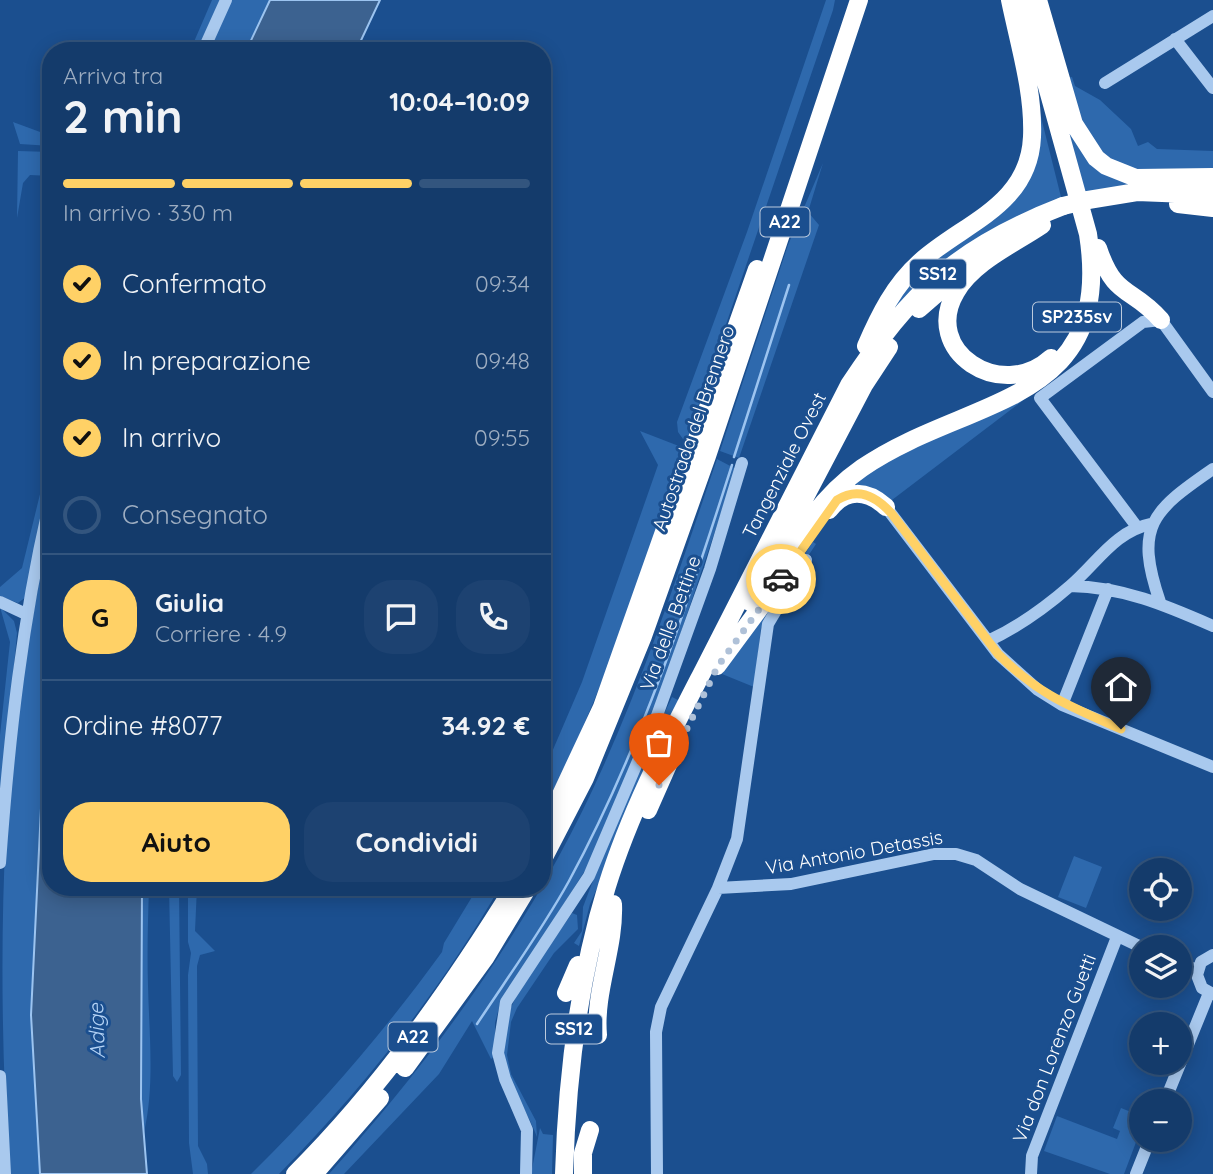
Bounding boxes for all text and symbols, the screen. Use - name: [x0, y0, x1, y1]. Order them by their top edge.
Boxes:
- text: Arriva tra: [63, 61, 163, 90]
- text: 10:04–10:09: [389, 85, 530, 118]
- text: 2 min: [63, 87, 183, 145]
- text: In arrivo · 330 m: [63, 198, 233, 227]
- road number: A22: [760, 208, 810, 236]
- road number: SS12: [910, 260, 966, 288]
- icon: check: [63, 265, 101, 303]
- text: Confermato: [122, 267, 267, 300]
- text: 09:34: [475, 269, 530, 298]
- road number: SP235sv: [1033, 302, 1121, 332]
- street label: Autostrada del Brennero: [647, 322, 739, 534]
- icon: check: [63, 342, 101, 380]
- text: In preparazione: [122, 344, 311, 377]
- text: 09:48: [475, 346, 530, 375]
- street label: Tangenziale Ovest: [737, 388, 831, 542]
- icon: check: [63, 419, 101, 457]
- text: In arrivo: [122, 421, 221, 454]
- text: 09:55: [474, 423, 530, 452]
- text: Consegnato: [122, 498, 268, 531]
- courier: [746, 544, 816, 614]
- street label: Via delle Bettine: [634, 552, 706, 694]
- icon: car: [762, 560, 800, 598]
- button: chat: [364, 580, 438, 654]
- button: phone: [456, 580, 530, 654]
- text: Giulia: [155, 586, 224, 619]
- text: G: [91, 601, 109, 634]
- text: Corriere · 4.9: [155, 619, 287, 648]
- pin: [1091, 657, 1151, 729]
- icon: home: [1102, 668, 1140, 706]
- text: Ordine #8077: [63, 709, 222, 742]
- text: 34.92 €: [441, 709, 530, 742]
- pin: [629, 713, 689, 785]
- icon: bag: [640, 724, 678, 762]
- button: Aiuto: [63, 802, 290, 882]
- button: Condividi: [304, 802, 530, 882]
- street label: Via Antonio Detassis: [764, 825, 945, 879]
- map controls: [1129, 858, 1192, 1152]
- button: locate: [1129, 858, 1192, 921]
- button: layers: [1129, 935, 1192, 998]
- street label: Via don Lorenzo Guetti: [1007, 950, 1101, 1146]
- water label: Adige: [82, 1002, 110, 1059]
- button: +: [1129, 1012, 1192, 1075]
- road number: SS12: [546, 1014, 602, 1044]
- road number: A22: [388, 1022, 438, 1052]
- button: −: [1129, 1089, 1192, 1152]

